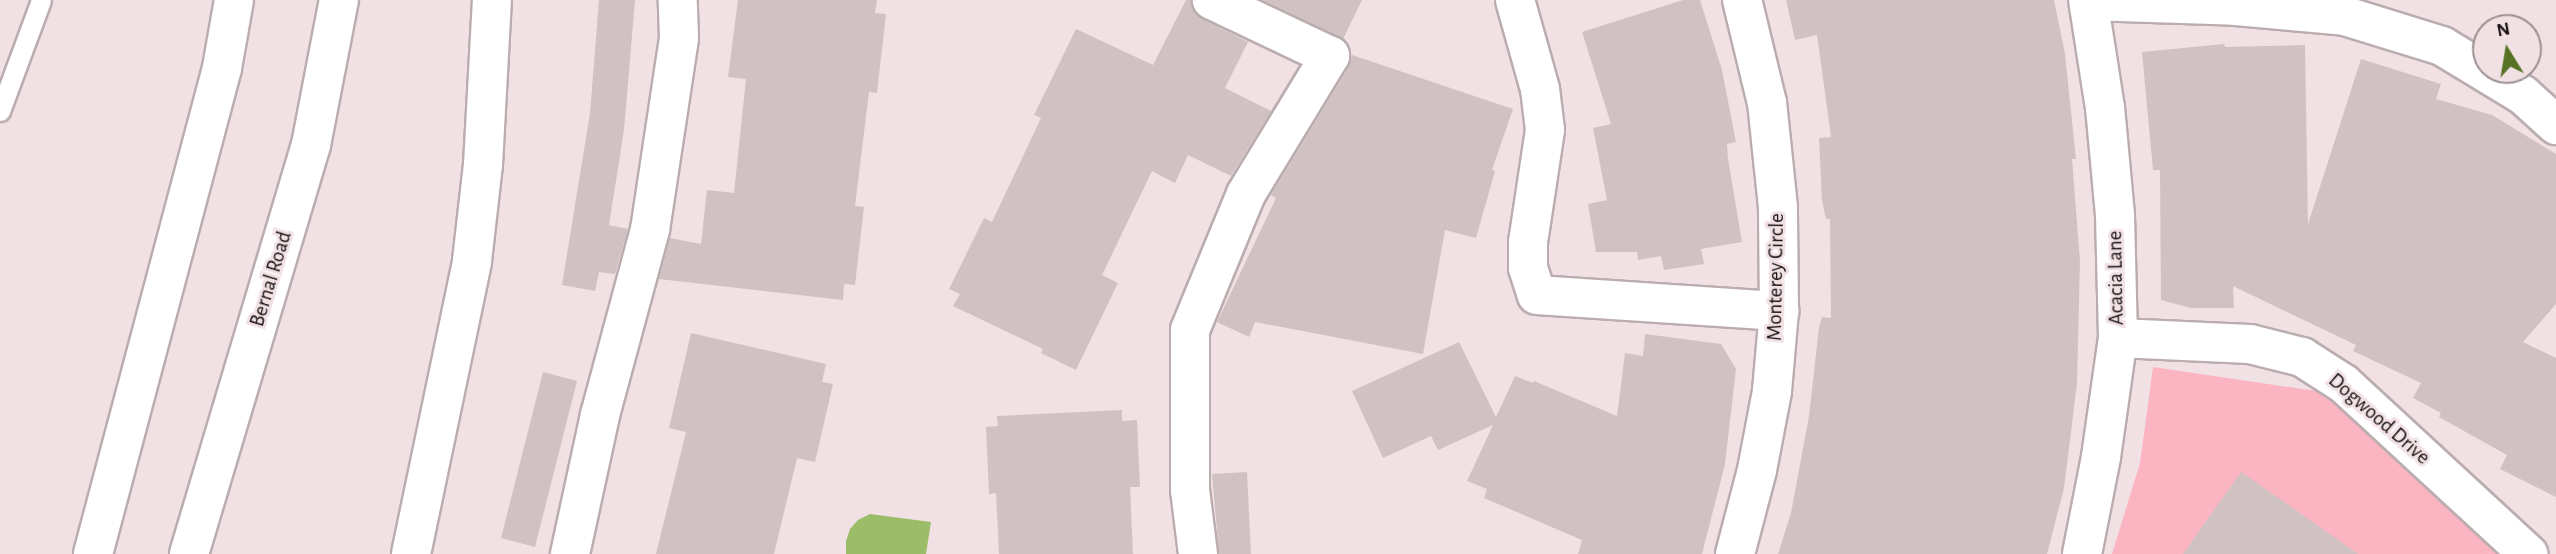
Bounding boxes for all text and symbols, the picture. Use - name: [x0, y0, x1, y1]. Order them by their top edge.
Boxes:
- north arrow: [2472, 14, 2542, 84]
- text: N: [2495, 19, 2512, 40]
- street label: Monterey Circle: [1762, 213, 1790, 341]
- street label: Bernal Road: [245, 228, 297, 330]
- street label: Acacia Lane: [2103, 231, 2129, 325]
- street label: Dogwood Drive: [2323, 368, 2435, 470]

